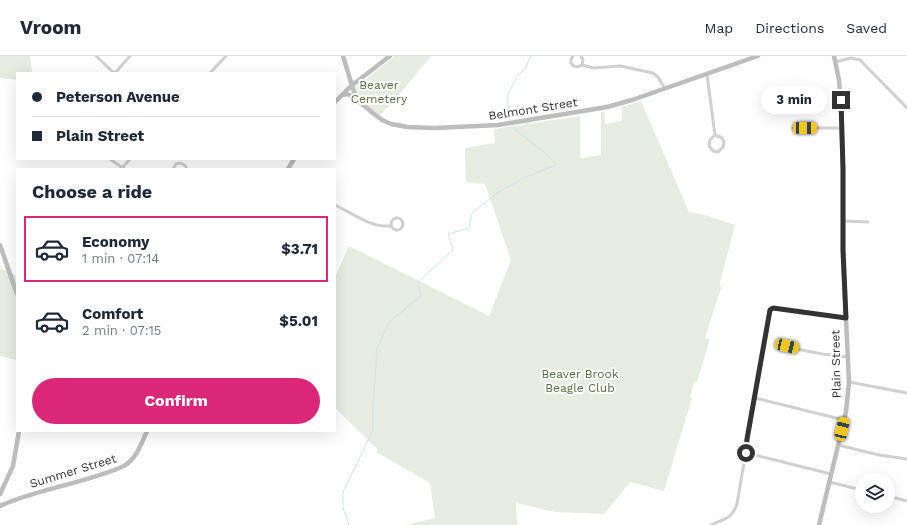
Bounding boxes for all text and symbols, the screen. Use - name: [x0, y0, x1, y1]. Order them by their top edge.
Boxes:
- text: Vroom: [20, 16, 81, 39]
- text: Map: [705, 20, 733, 36]
- text: Directions: [755, 20, 824, 36]
- text: Saved: [846, 20, 887, 36]
- park label: Beaver Cemetery: [351, 78, 408, 106]
- callout: 3 min: [761, 86, 827, 114]
- text: Peterson Avenue: [56, 88, 180, 106]
- route end: [832, 91, 850, 109]
- text: 3 min: [776, 92, 812, 107]
- street label: Belmont Street: [488, 95, 578, 123]
- car: [793, 122, 817, 134]
- text: Plain Street: [56, 127, 144, 145]
- text: Choose a ride: [32, 181, 152, 202]
- icon: car: [34, 231, 70, 267]
- text: Economy: [82, 233, 149, 251]
- text: $3.71: [281, 240, 318, 258]
- text: 1 min · 07:14: [82, 251, 159, 266]
- icon: car: [34, 303, 70, 339]
- text: Comfort: [82, 305, 143, 323]
- text: $5.01: [279, 312, 318, 330]
- text: 2 min · 07:15: [82, 323, 161, 338]
- street label: Plain Street: [828, 330, 844, 398]
- car: [774, 337, 800, 355]
- park label: Beaver Brook Beagle Club: [542, 367, 619, 395]
- button: Confirm: [32, 378, 320, 424]
- car: [833, 416, 851, 442]
- route start: [737, 444, 755, 462]
- street label: Summer Street: [28, 451, 118, 491]
- map controls: [855, 473, 895, 513]
- button: layers: [855, 473, 895, 513]

